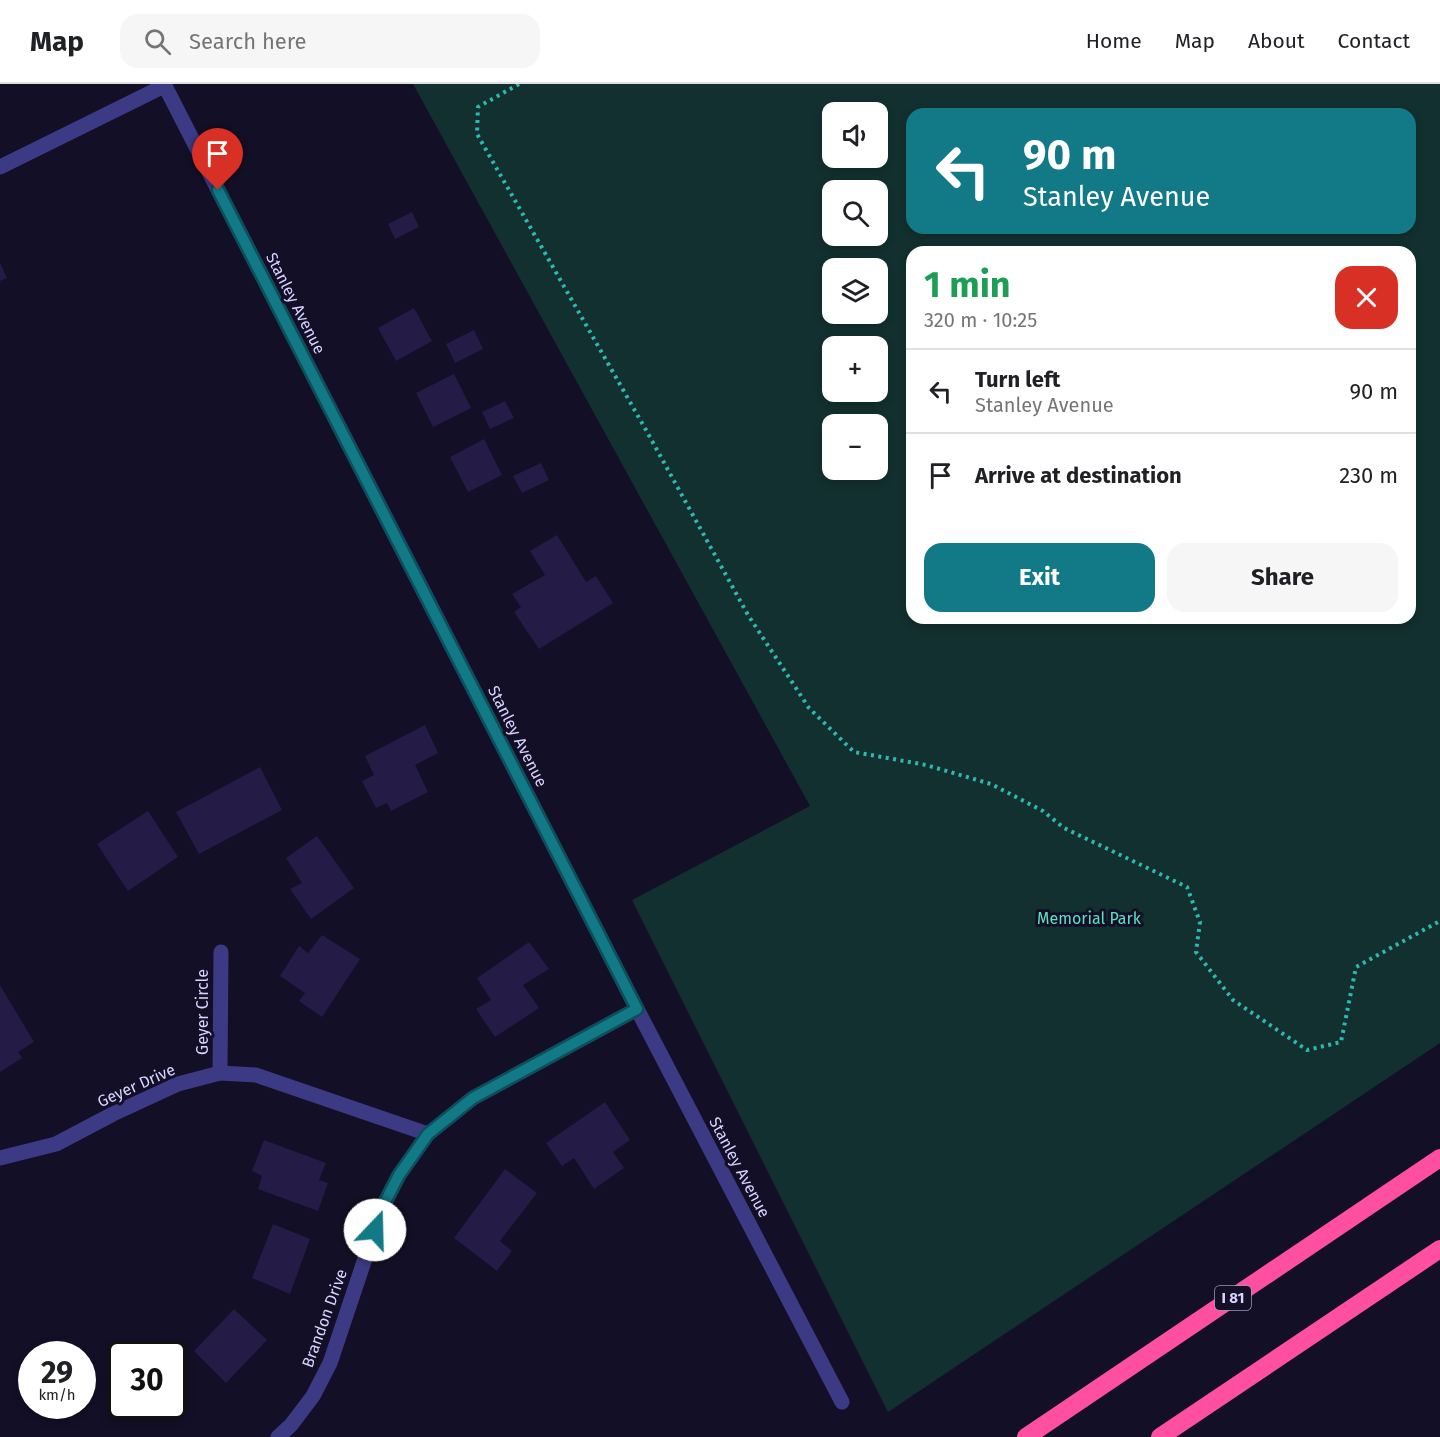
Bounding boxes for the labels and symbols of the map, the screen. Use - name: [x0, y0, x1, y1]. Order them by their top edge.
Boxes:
- pin: [192, 128, 243, 190]
- street label: Stanley Avenue: [262, 249, 329, 357]
- street label: Stanley Avenue: [484, 682, 551, 790]
- park label: Memorial Park: [1037, 909, 1142, 928]
- street label: Geyer Circle: [193, 969, 212, 1055]
- street label: Geyer Drive: [94, 1060, 178, 1111]
- street label: Stanley Avenue: [705, 1114, 774, 1221]
- position arrow: [343, 1198, 407, 1262]
- street label: Brandon Drive: [298, 1266, 351, 1370]
- road number: I 81: [1215, 1286, 1251, 1310]
- speed limit sign: 30: [108, 1341, 186, 1419]

